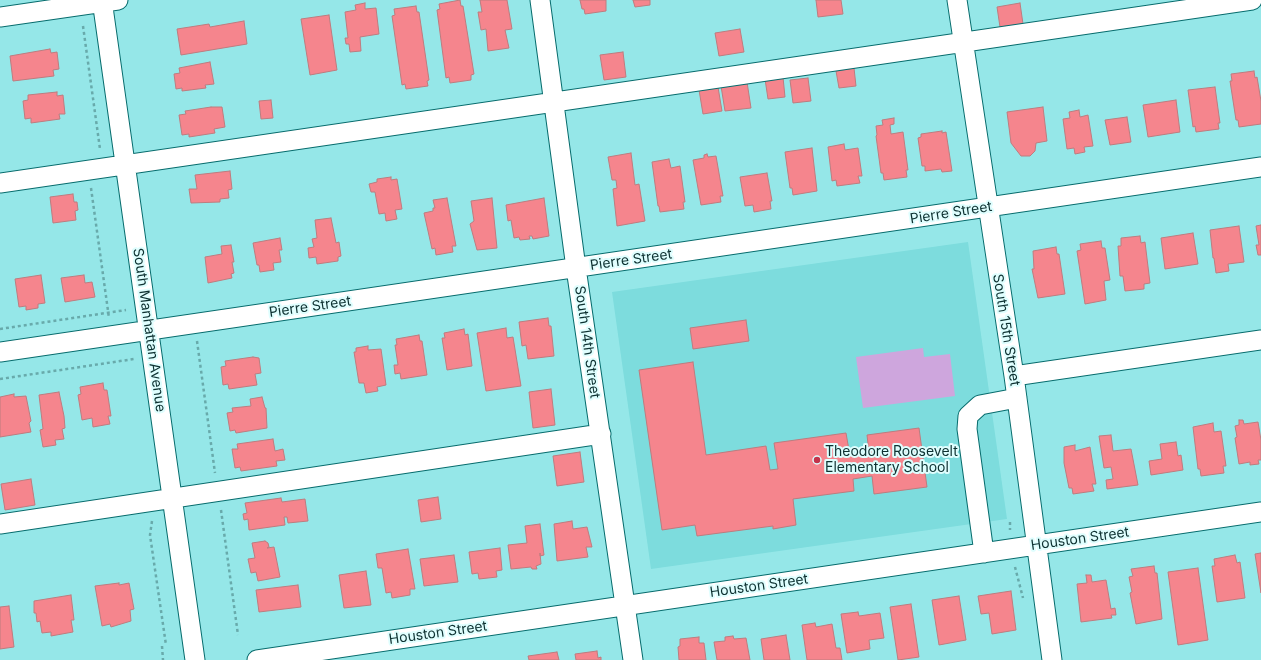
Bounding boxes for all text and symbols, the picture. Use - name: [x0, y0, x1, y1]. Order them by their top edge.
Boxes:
- street label: Pierre Street: [909, 198, 993, 228]
- street label: Pierre Street: [589, 246, 673, 274]
- street label: South Manhattan Avenue: [129, 247, 169, 413]
- street label: South 15th Street: [989, 273, 1023, 387]
- street label: South 14th Street: [571, 285, 603, 399]
- street label: Pierre Street: [268, 293, 352, 321]
- place label: Theodore Roosevelt Elementary School: [825, 444, 958, 476]
- marker: Theodore Roosevelt Elementary School: [812, 455, 822, 465]
- street label: Houston Street: [1030, 524, 1130, 554]
- street label: Houston Street: [709, 571, 809, 601]
- street label: Houston Street: [388, 618, 488, 648]

